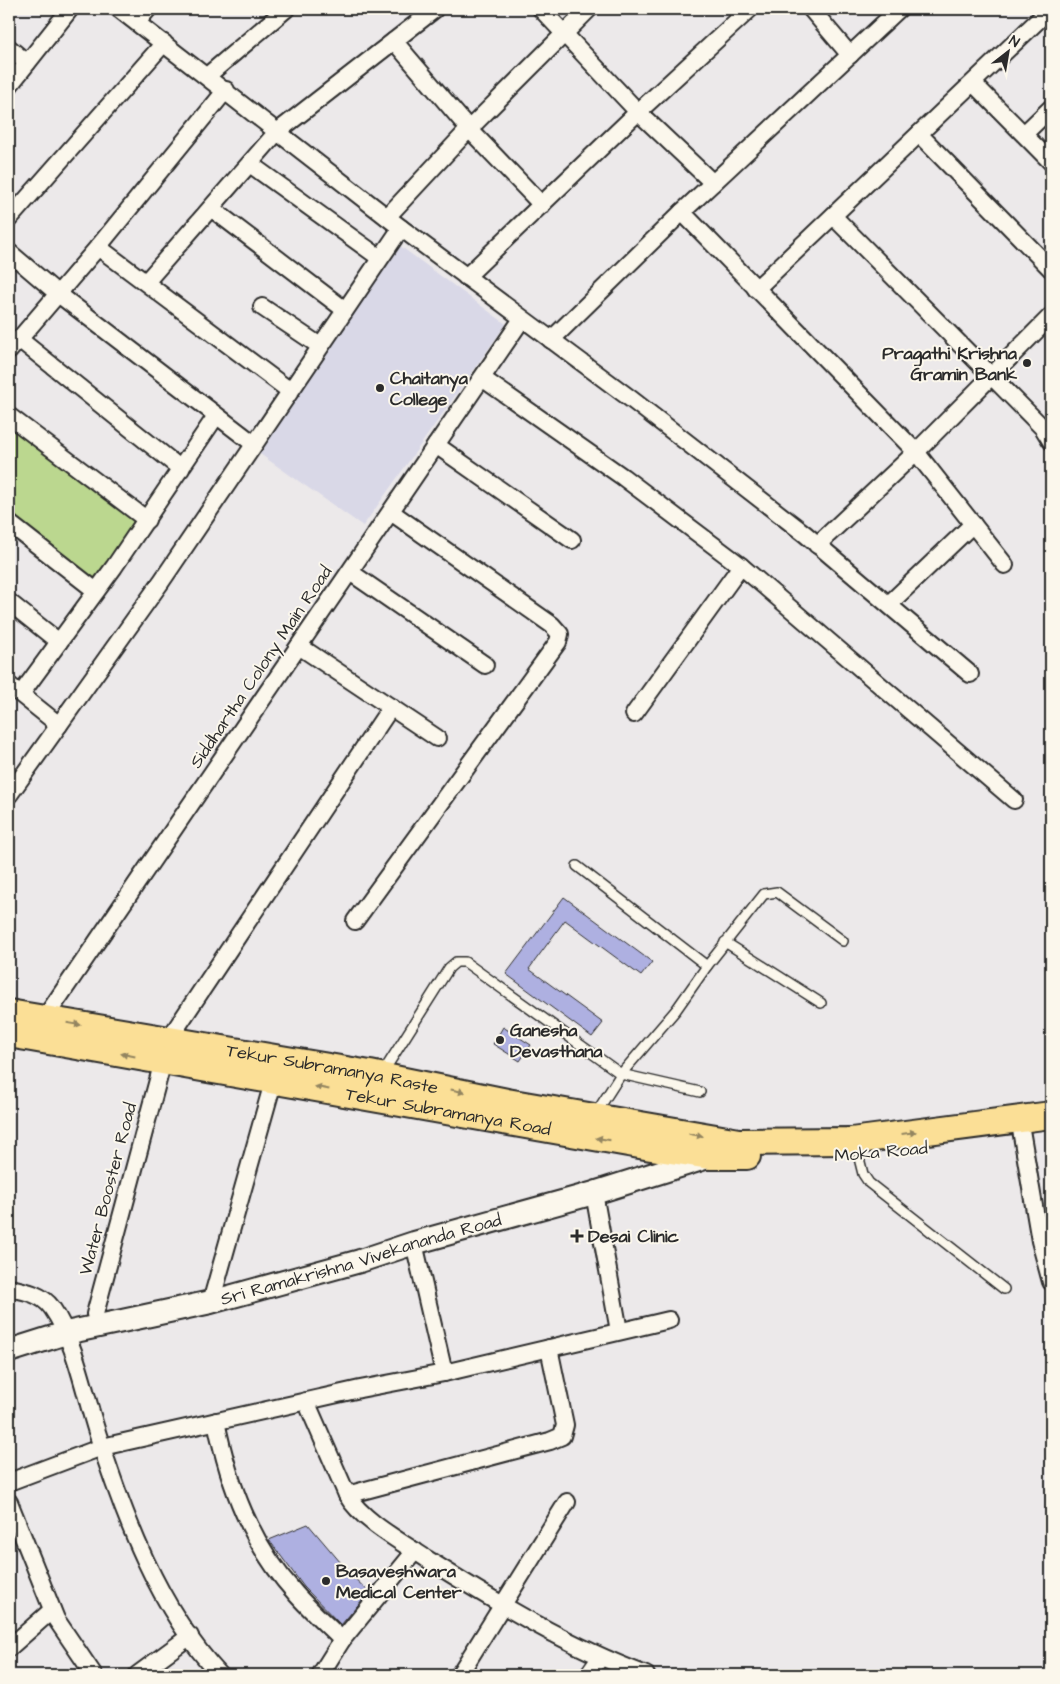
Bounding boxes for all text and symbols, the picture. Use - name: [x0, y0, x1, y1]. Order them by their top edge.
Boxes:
- north arrow: [982, 28, 1032, 78]
- text: N: [1005, 31, 1023, 53]
- place label: Pragathi Krishna Gramin Bank: [882, 341, 1018, 387]
- marker: Pragathi Krishna Gramin Bank: [1021, 357, 1033, 369]
- place label: Chaitanya College: [390, 366, 469, 413]
- marker: Chaitanya College: [374, 382, 386, 394]
- street label: Siddhartha Colony Main Road: [184, 561, 339, 774]
- place label: Ganesha Devasthana: [510, 1018, 603, 1064]
- one-way arrow: [66, 1020, 82, 1028]
- marker: Ganesha Devasthana: [494, 1034, 506, 1046]
- street label: Tekur Subramanya Raste: [224, 1037, 441, 1100]
- one-way arrow: [119, 1051, 135, 1059]
- street label: Tekur Subramanya Road: [344, 1081, 553, 1142]
- one-way arrow: [314, 1084, 330, 1092]
- one-way arrow: [450, 1088, 466, 1096]
- street label: Water Booster Road: [73, 1100, 143, 1278]
- one-way arrow: [902, 1129, 918, 1137]
- one-way arrow: [688, 1131, 704, 1139]
- one-way arrow: [595, 1134, 611, 1142]
- street label: Moka Road: [833, 1135, 929, 1169]
- street label: Sri Ramakrishna Vivekananda Road: [218, 1207, 504, 1311]
- place label: Desai Clinic: [588, 1224, 680, 1249]
- marker: Desai Clinic: [570, 1229, 584, 1243]
- place label: Basaveshwara Medical Center: [336, 1559, 462, 1605]
- marker: Basaveshwara Medical Center: [320, 1575, 332, 1587]

